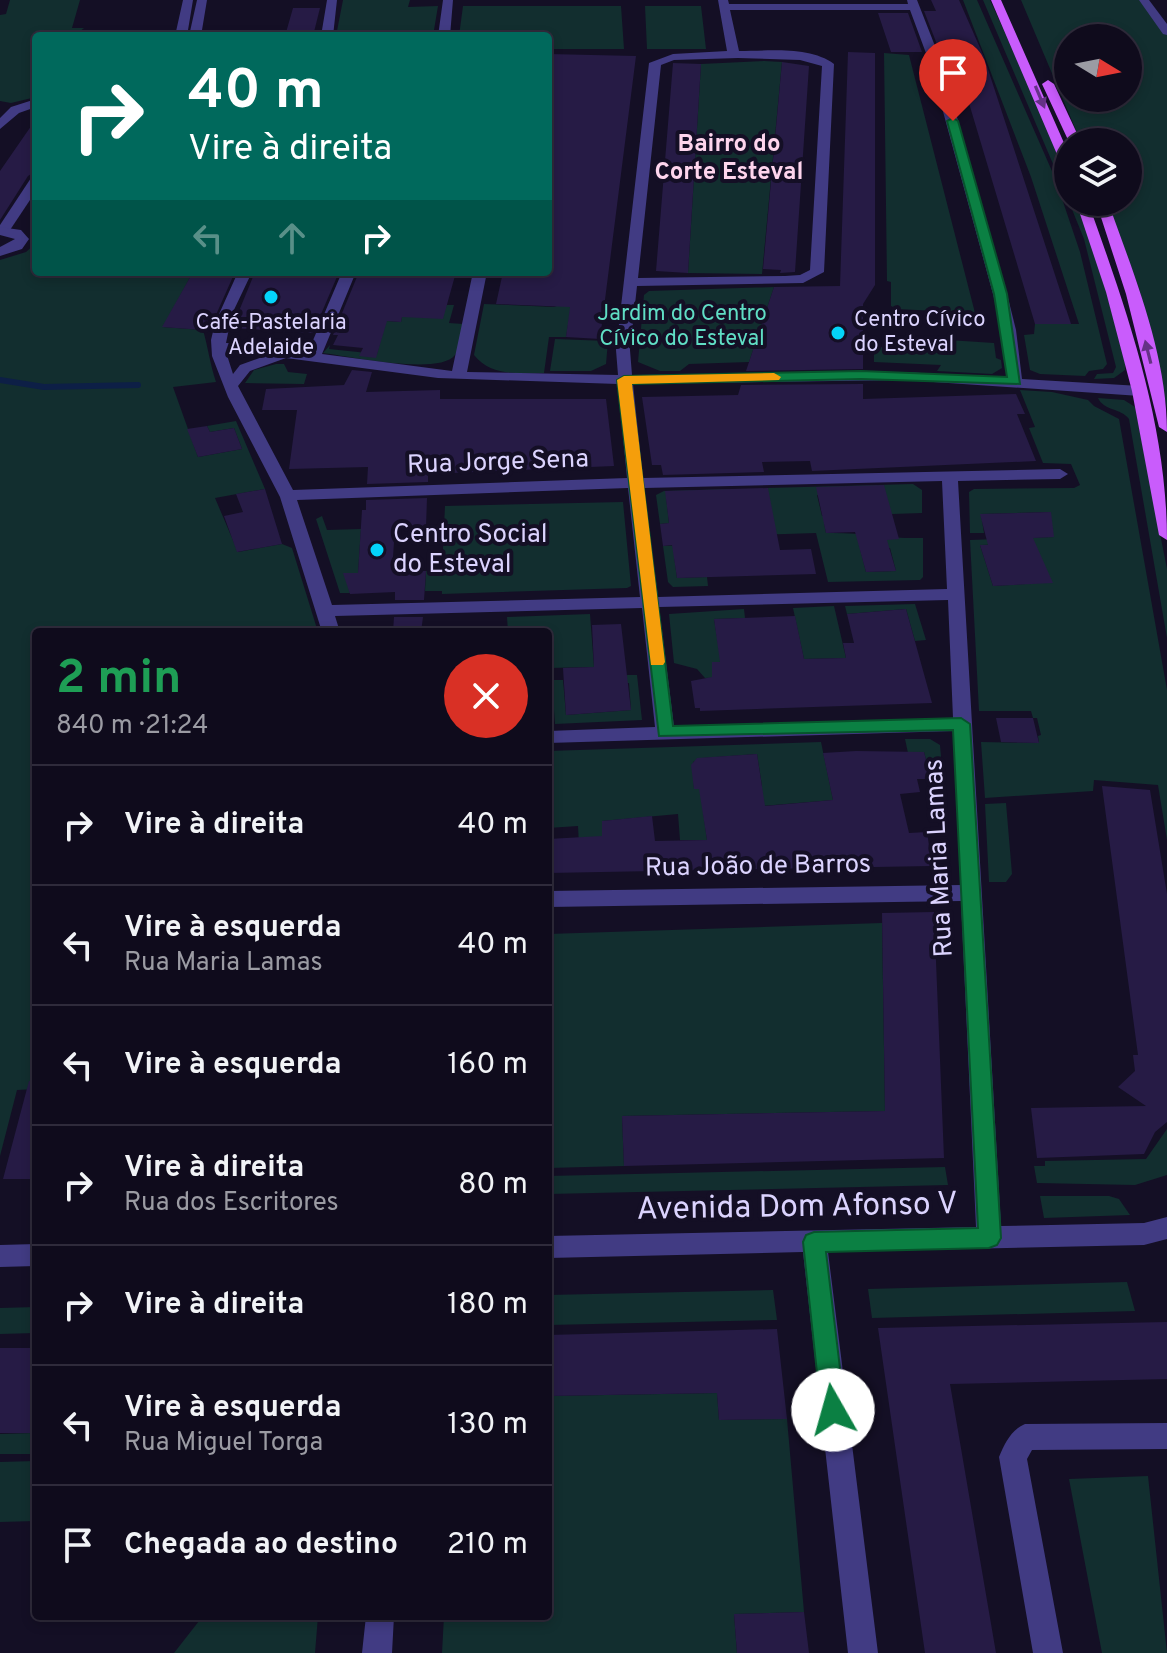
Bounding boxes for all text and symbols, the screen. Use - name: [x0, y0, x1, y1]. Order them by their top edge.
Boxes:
- north arrow: [1054, 24, 1142, 112]
- map controls: [1054, 24, 1142, 216]
- pin: [919, 39, 987, 121]
- icon: arrive: [931, 51, 975, 95]
- text: 40 m: [188, 58, 324, 128]
- icon: right: [56, 64, 160, 168]
- one-way arrow: [1033, 85, 1046, 109]
- text: Vire à direita: [188, 127, 392, 173]
- button: layers: [1054, 128, 1142, 216]
- district label: Bairro do Corte Esteval: [655, 130, 803, 188]
- icon: left: [186, 216, 230, 260]
- icon: ahead: [270, 216, 314, 260]
- icon: right: [354, 216, 398, 260]
- marker: Café-Pastelaria Adelaide: [262, 288, 280, 306]
- park label: Jardim do Centro Cívico do Esteval: [597, 301, 767, 353]
- place label: Centro Cívico do Esteval: [854, 307, 985, 359]
- place label: Café-Pastelaria Adelaide: [195, 310, 347, 362]
- marker: Centro Cívico do Esteval: [829, 324, 847, 342]
- one-way arrow: [1141, 339, 1153, 364]
- street label: Rua Jorge Sena: [407, 443, 589, 483]
- place label: Centro Social do Esteval: [393, 519, 547, 582]
- marker: Centro Social do Esteval: [368, 541, 386, 559]
- text: 2 min: [56, 650, 181, 710]
- button: close: [444, 654, 528, 738]
- text: 840 m · 21:24: [56, 710, 208, 743]
- street label: Rua Maria Lamas: [918, 758, 962, 958]
- icon: right: [56, 803, 100, 847]
- text: Vire à direita: [124, 807, 304, 844]
- text: 40 m: [458, 807, 528, 844]
- street label: Rua João de Barros: [645, 849, 871, 885]
- text: Vire à esquerda: [124, 910, 341, 947]
- icon: left: [56, 923, 100, 967]
- text: 40 m: [458, 927, 528, 964]
- text: Rua Maria Lamas: [124, 947, 323, 980]
- icon: left: [56, 1043, 100, 1087]
- text: Vire à esquerda: [124, 1047, 341, 1084]
- text: 160 m: [447, 1047, 528, 1084]
- text: Vire à direita: [124, 1150, 304, 1187]
- icon: right: [56, 1163, 100, 1207]
- text: 80 m: [458, 1167, 528, 1204]
- street label: Avenida Dom Afonso V: [636, 1185, 958, 1231]
- text: Rua dos Escritores: [124, 1187, 339, 1220]
- icon: right: [56, 1283, 100, 1327]
- text: Vire à direita: [124, 1287, 304, 1324]
- text: 180 m: [447, 1287, 528, 1324]
- position arrow: [791, 1368, 875, 1452]
- text: Vire à esquerda: [124, 1390, 341, 1427]
- icon: left: [56, 1403, 100, 1447]
- text: 130 m: [447, 1407, 528, 1444]
- text: Rua Miguel Torga: [124, 1427, 323, 1460]
- icon: arrive: [56, 1523, 100, 1567]
- text: Chegada ao destino: [124, 1527, 398, 1564]
- text: 210 m: [447, 1527, 528, 1564]

